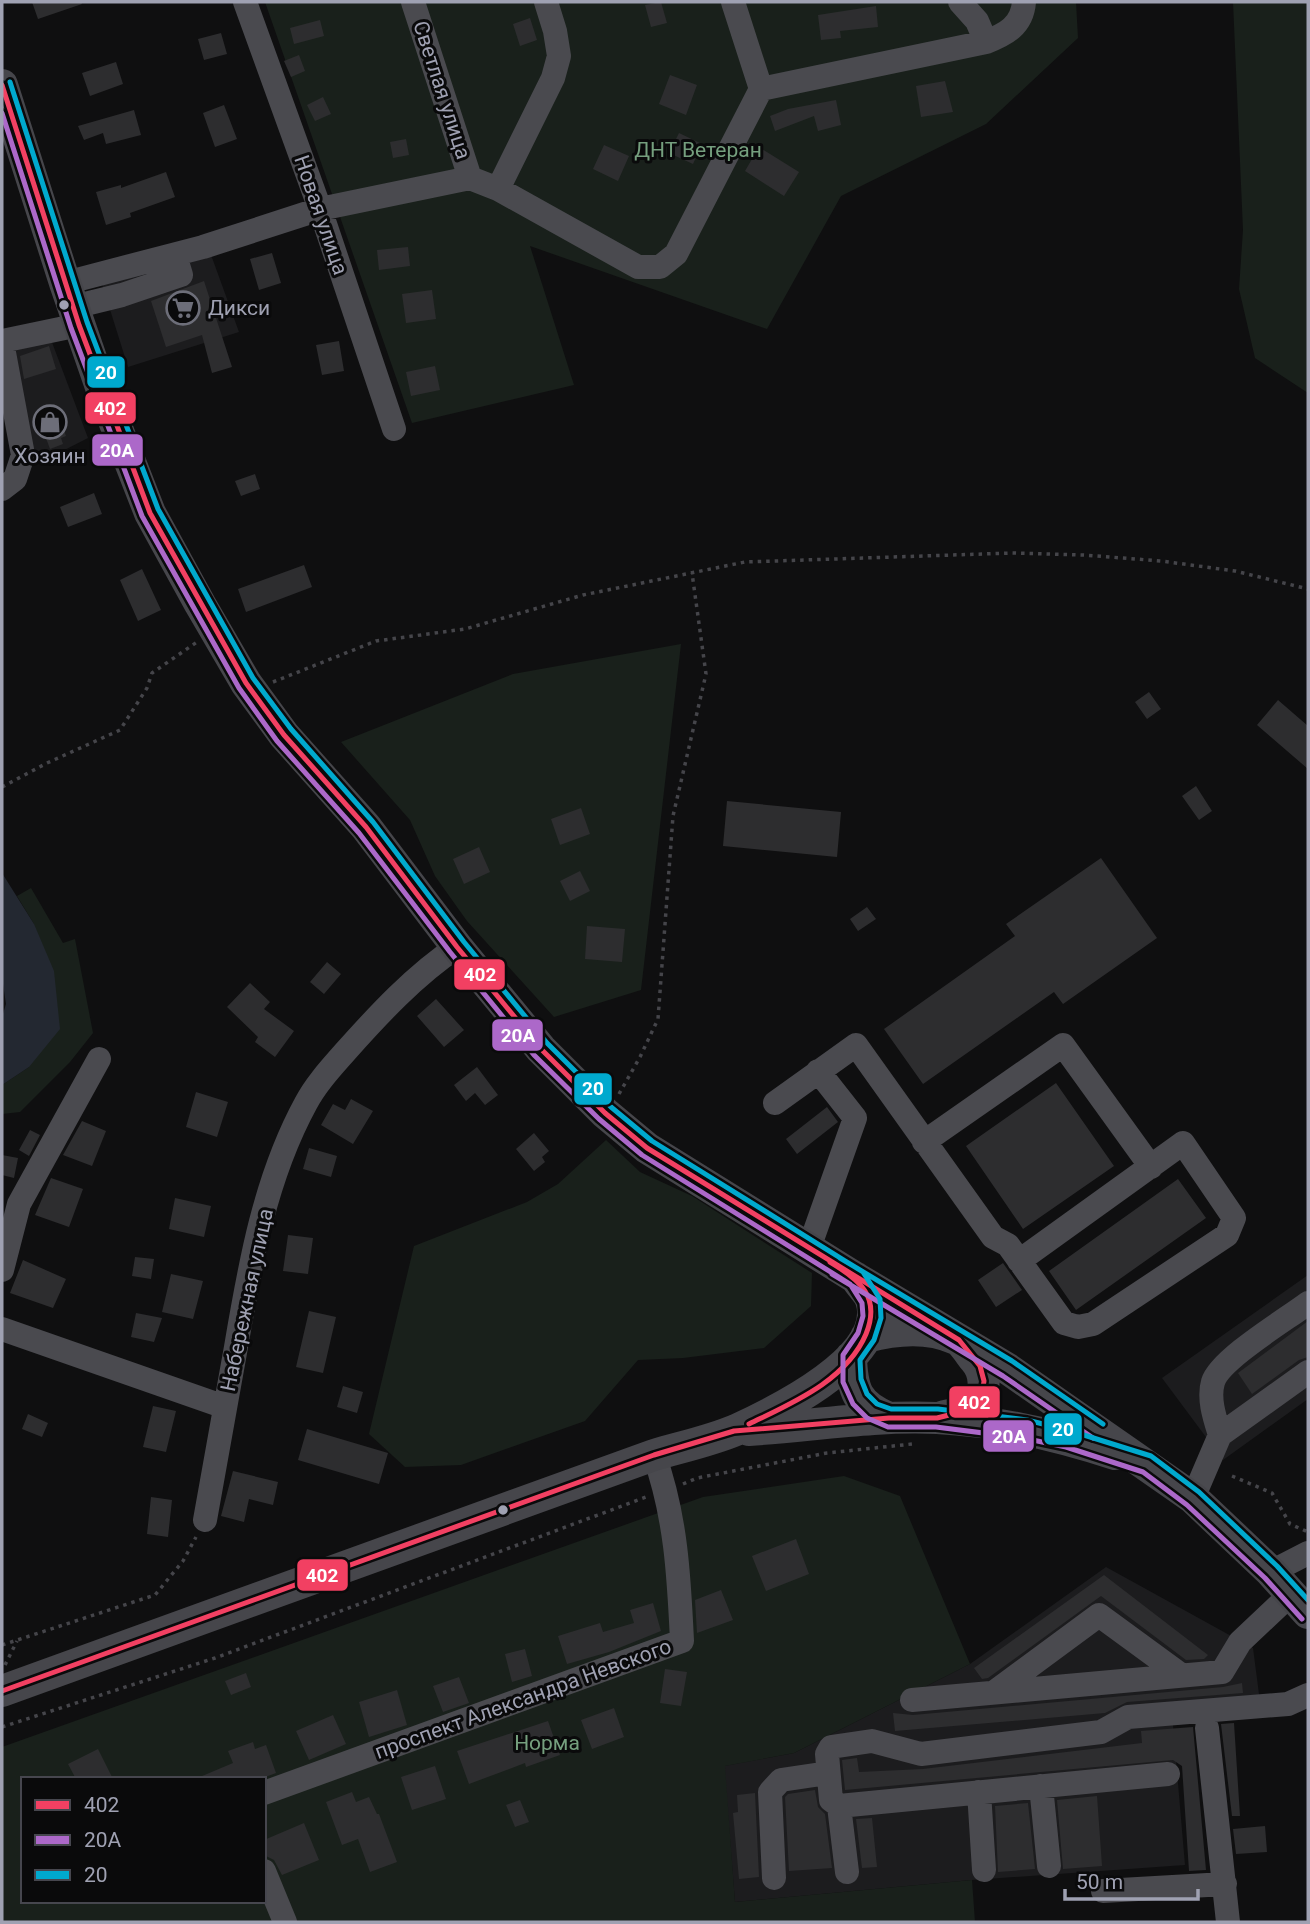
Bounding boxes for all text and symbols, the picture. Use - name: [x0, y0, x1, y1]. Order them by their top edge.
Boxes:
- street label: Светлая улица: [408, 18, 476, 162]
- park label: ДНТ Ветеран: [634, 138, 762, 162]
- street label: Новая улица: [289, 152, 353, 278]
- supermarket icon: Дикси: [164, 289, 202, 327]
- place label: Дикси: [208, 296, 270, 320]
- unlabelled marker: [57, 298, 71, 312]
- line badge: 20: [86, 355, 126, 389]
- text: 20: [95, 361, 117, 384]
- line badge: 402: [84, 391, 137, 425]
- text: 402: [94, 397, 126, 420]
- shop icon: Хозяин: [31, 403, 69, 441]
- line badge: 20А: [91, 433, 144, 467]
- text: 20А: [100, 439, 135, 462]
- place label: Хозяин: [14, 444, 86, 468]
- line badge: 402: [453, 958, 506, 991]
- text: 402: [464, 963, 496, 986]
- line badge: 20А: [491, 1018, 544, 1052]
- text: 20А: [501, 1024, 536, 1047]
- line badge: 20: [573, 1072, 613, 1106]
- text: 20: [582, 1077, 604, 1100]
- street label: Набережная улица: [216, 1206, 278, 1394]
- line badge: 402: [948, 1385, 1001, 1419]
- text: 402: [958, 1391, 990, 1414]
- line badge: 20: [1043, 1412, 1083, 1446]
- text: 20: [1052, 1418, 1074, 1441]
- line badge: 20А: [982, 1419, 1035, 1453]
- text: 20А: [992, 1425, 1027, 1448]
- unlabelled marker: [496, 1503, 510, 1517]
- line badge: 402: [296, 1558, 349, 1592]
- text: 402: [306, 1564, 338, 1587]
- street label: проспект Александра Невского: [372, 1634, 674, 1764]
- park label: Норма: [514, 1731, 580, 1755]
- legend: [21, 1777, 266, 1903]
- text: 402: [84, 1793, 120, 1817]
- text: 20А: [84, 1828, 122, 1852]
- scale bar: [1065, 1857, 1198, 1901]
- text: 20: [84, 1863, 108, 1887]
- text: 50 m: [1076, 1870, 1123, 1894]

